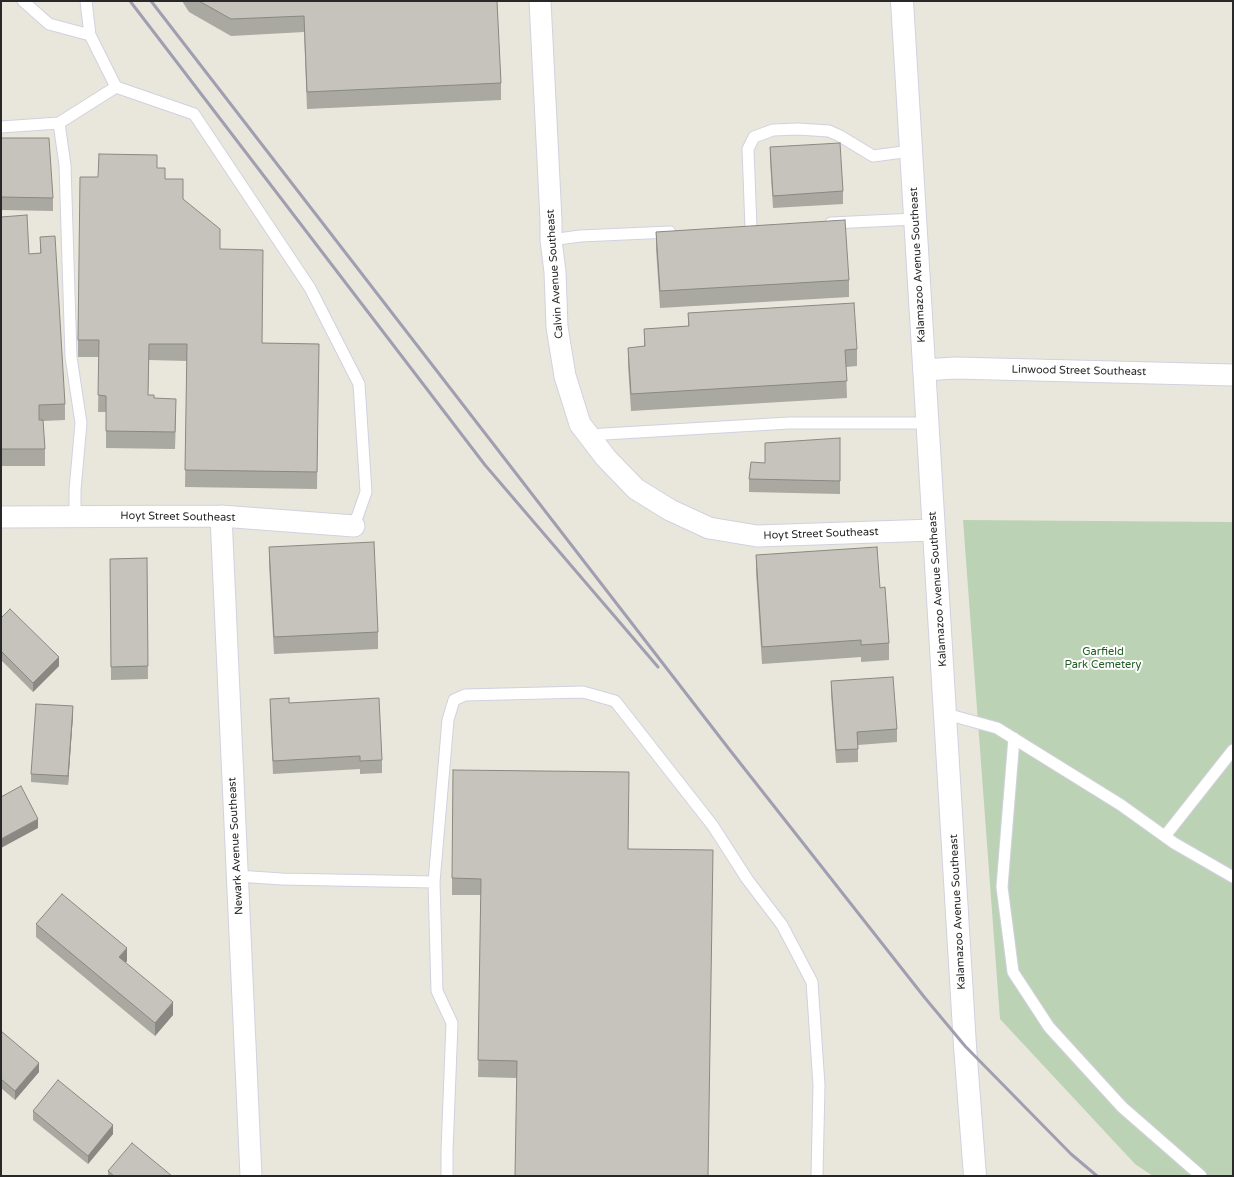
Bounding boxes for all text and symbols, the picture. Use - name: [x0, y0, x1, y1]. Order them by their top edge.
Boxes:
- street label: Kalamazoo Avenue Southeast: [907, 187, 929, 343]
- street label: Calvin Avenue Southeast: [544, 209, 566, 339]
- street label: Linwood Street Southeast: [1012, 363, 1146, 379]
- street label: Hoyt Street Southeast: [120, 509, 236, 525]
- street label: Kalamazoo Avenue Southeast: [926, 511, 950, 667]
- street label: Hoyt Street Southeast: [763, 525, 879, 543]
- park label: Garfield Park Cemetery: [1065, 645, 1141, 671]
- street label: Newark Avenue Southeast: [226, 777, 246, 915]
- street label: Kalamazoo Avenue Southeast: [947, 834, 969, 990]

